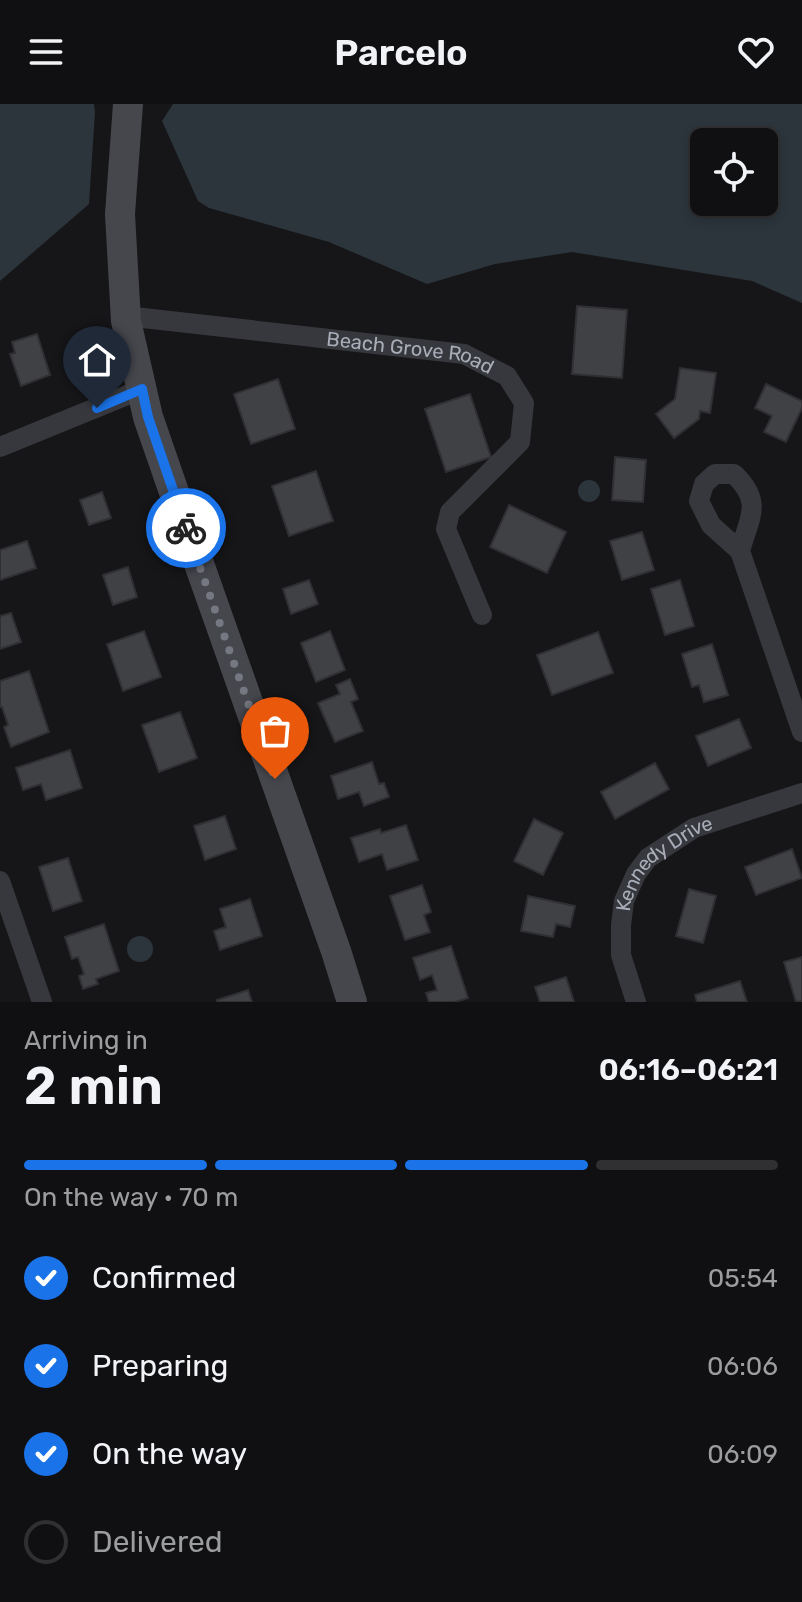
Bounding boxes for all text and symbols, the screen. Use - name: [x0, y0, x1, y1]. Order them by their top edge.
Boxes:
- icon: menu: [24, 30, 68, 74]
- icon: heart: [734, 30, 778, 74]
- text: Parcelo: [334, 31, 468, 74]
- map controls: [690, 128, 778, 216]
- button: locate: [690, 128, 778, 216]
- pin: [63, 326, 131, 408]
- street label: Beach Grove Road: [325, 327, 498, 379]
- icon: home: [75, 338, 119, 382]
- courier: [146, 488, 226, 568]
- icon: bike: [164, 506, 208, 550]
- pin: [241, 697, 309, 779]
- icon: bag: [253, 709, 297, 753]
- street label: Kennedy Drive: [611, 811, 716, 913]
- text: Arriving in: [24, 1025, 148, 1056]
- text: 06:16–06:21: [599, 1052, 778, 1088]
- text: 2 min: [24, 1055, 163, 1117]
- text: On the way · 70 m: [24, 1182, 238, 1213]
- icon: check: [24, 1256, 68, 1300]
- text: Confirmed: [92, 1260, 236, 1296]
- text: 05:54: [708, 1263, 778, 1294]
- icon: check: [24, 1344, 68, 1388]
- text: Preparing: [92, 1348, 228, 1384]
- text: 06:06: [707, 1351, 778, 1382]
- icon: check: [24, 1432, 68, 1476]
- text: On the way: [92, 1436, 247, 1472]
- text: 06:09: [707, 1439, 778, 1470]
- text: Delivered: [92, 1524, 223, 1560]

